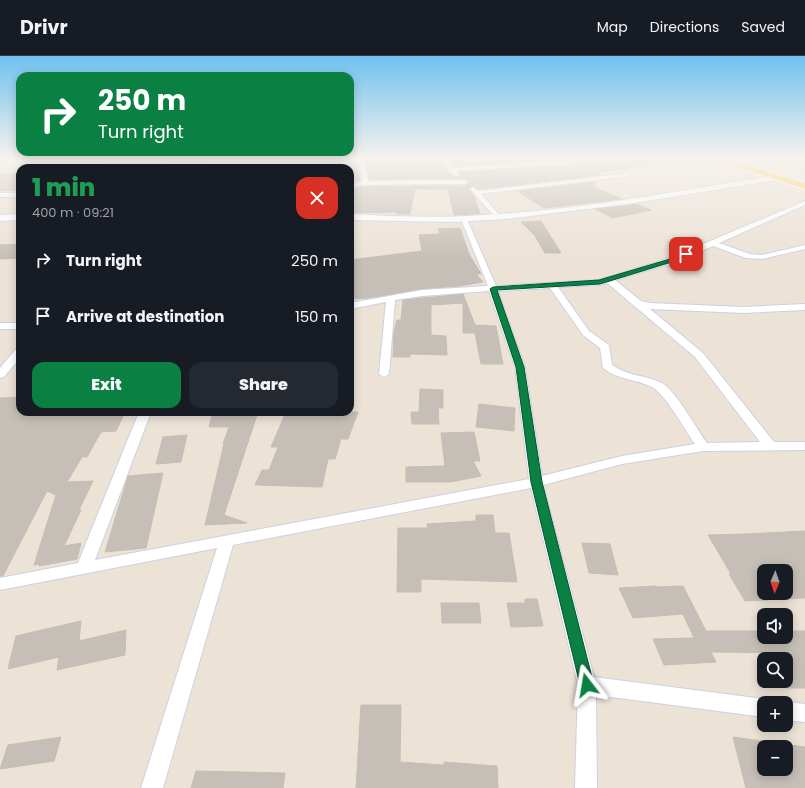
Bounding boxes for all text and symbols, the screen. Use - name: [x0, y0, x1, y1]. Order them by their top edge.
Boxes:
- text: Drivr: [20, 14, 68, 41]
- text: Map: [597, 17, 628, 37]
- text: Directions: [650, 17, 719, 37]
- text: Saved: [741, 17, 785, 37]
- text: 250 m: [98, 81, 186, 120]
- icon: right: [32, 88, 84, 140]
- text: Turn right: [98, 119, 184, 144]
- text: 1 min: [32, 171, 95, 204]
- button: close: [296, 177, 338, 219]
- text: 400 m · 09:21: [32, 203, 114, 222]
- pin: [669, 237, 703, 271]
- icon: arrive: [675, 243, 697, 265]
- icon: right: [32, 249, 54, 271]
- text: Turn right: [66, 250, 142, 271]
- text: 250 m: [291, 250, 338, 271]
- icon: arrive: [32, 305, 54, 327]
- text: Arrive at destination: [66, 306, 224, 327]
- text: 150 m: [295, 306, 338, 327]
- button: Exit: [32, 362, 181, 408]
- button: Share: [189, 362, 338, 408]
- north arrow: [757, 564, 793, 600]
- map controls: [757, 564, 793, 776]
- button: sound: [757, 608, 793, 644]
- button: search: [757, 652, 793, 688]
- position arrow: [566, 664, 608, 706]
- button: +: [757, 696, 793, 732]
- button: −: [757, 740, 793, 776]

